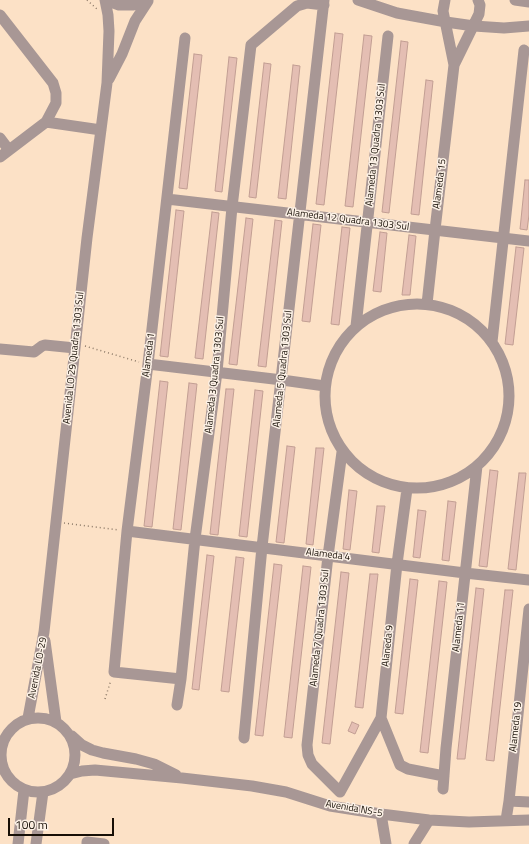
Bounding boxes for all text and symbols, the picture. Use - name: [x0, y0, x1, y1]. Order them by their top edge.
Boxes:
- street label: Alameda 13 Quadra 1303 Sul: [364, 83, 388, 207]
- street label: Alameda 15: [431, 158, 449, 210]
- street label: Alameda 12 Quadra 1303 Sul: [286, 207, 410, 233]
- street label: Avenida LO 29 Quadra 1303 Sul: [61, 291, 87, 425]
- street label: Alameda 5 Quadra 1303 Sul: [271, 310, 295, 428]
- street label: Alameda 3 Quadra 1303 Sul: [203, 316, 227, 434]
- street label: Alameda 1: [140, 332, 158, 378]
- street label: Alameda 4: [305, 546, 351, 564]
- street label: Alameda 7 Quadra 1303 Sul: [308, 569, 332, 687]
- street label: Alameda 11: [450, 601, 468, 653]
- street label: Alaneda 9: [380, 625, 396, 667]
- street label: Avenida LO-29: [26, 636, 50, 700]
- street label: Alameda 19: [507, 701, 525, 753]
- street label: Avenida NS-5: [325, 798, 383, 820]
- scale bar: [10, 810, 116, 836]
- text: 100 m: [15, 815, 48, 834]

